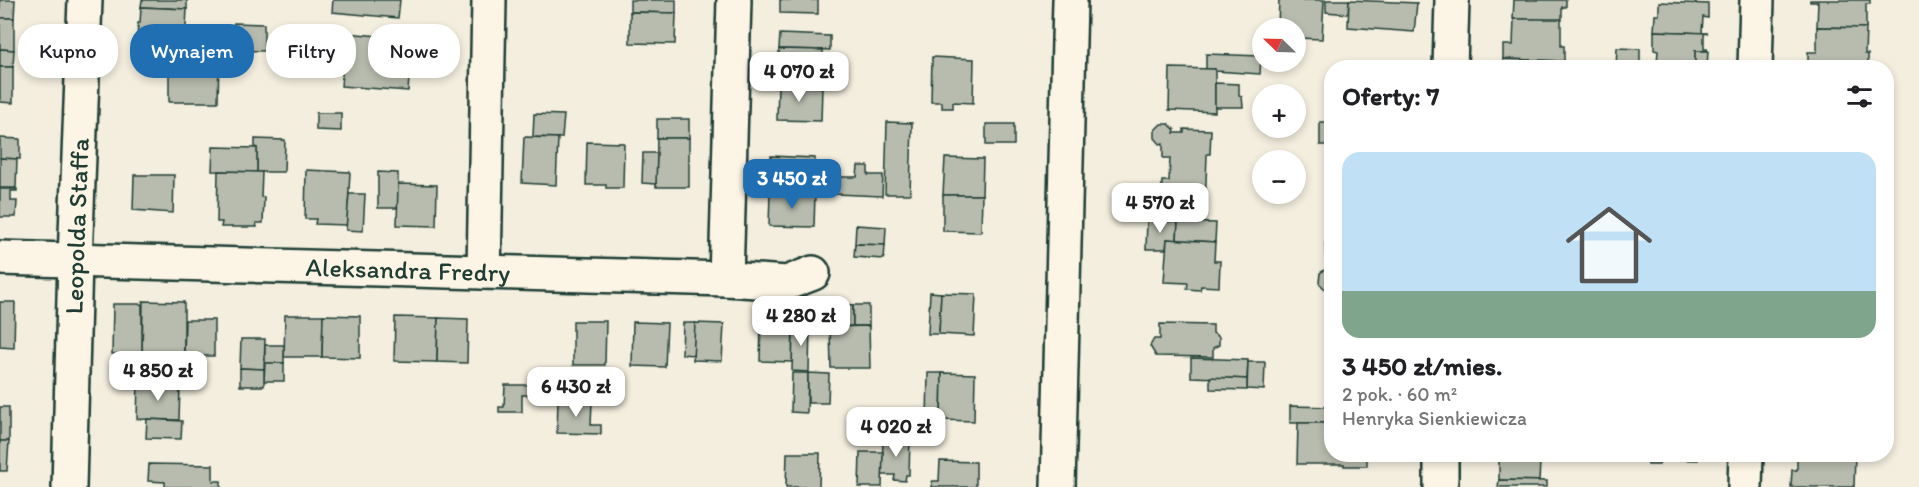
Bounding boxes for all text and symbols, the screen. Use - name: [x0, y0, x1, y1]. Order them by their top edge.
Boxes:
- north arrow: [1252, 18, 1306, 72]
- map controls: [1252, 18, 1306, 204]
- chip: Kupno: [18, 24, 118, 78]
- chip: Wynajem: [130, 24, 254, 78]
- chip: Filtry: [266, 24, 356, 78]
- chip: Nowe: [368, 24, 460, 78]
- pin: 4 070 zł: [737, 52, 861, 103]
- text: 4 070 zł: [764, 59, 834, 83]
- text: Oferty: 7: [1342, 80, 1439, 112]
- icon: filters: [1843, 80, 1876, 113]
- button: +: [1252, 84, 1306, 138]
- street label: Leopolda Staffa: [58, 137, 96, 315]
- button: −: [1252, 150, 1306, 204]
- pin: 3 450 zł: [730, 159, 854, 210]
- text: 3 450 zł: [757, 166, 827, 190]
- pin: 4 570 zł: [1098, 183, 1222, 234]
- text: 4 570 zł: [1126, 190, 1194, 214]
- icon: home: [1555, 191, 1663, 299]
- street label: Aleksandra Fredry: [305, 251, 511, 289]
- pin: 4 280 zł: [739, 296, 863, 347]
- text: 4 280 zł: [766, 303, 836, 327]
- text: 3 450 zł/mies.: [1342, 350, 1502, 382]
- pin: 4 850 zł: [96, 351, 220, 402]
- text: 4 850 zł: [123, 358, 193, 382]
- pin: 6 430 zł: [514, 367, 638, 418]
- text: 6 430 zł: [541, 374, 611, 398]
- text: 2 pok. · 60 m²: [1342, 382, 1457, 406]
- text: Henryka Sienkiewicza: [1342, 406, 1527, 430]
- pin: 4 020 zł: [834, 407, 958, 458]
- text: 4 020 zł: [860, 414, 932, 438]

